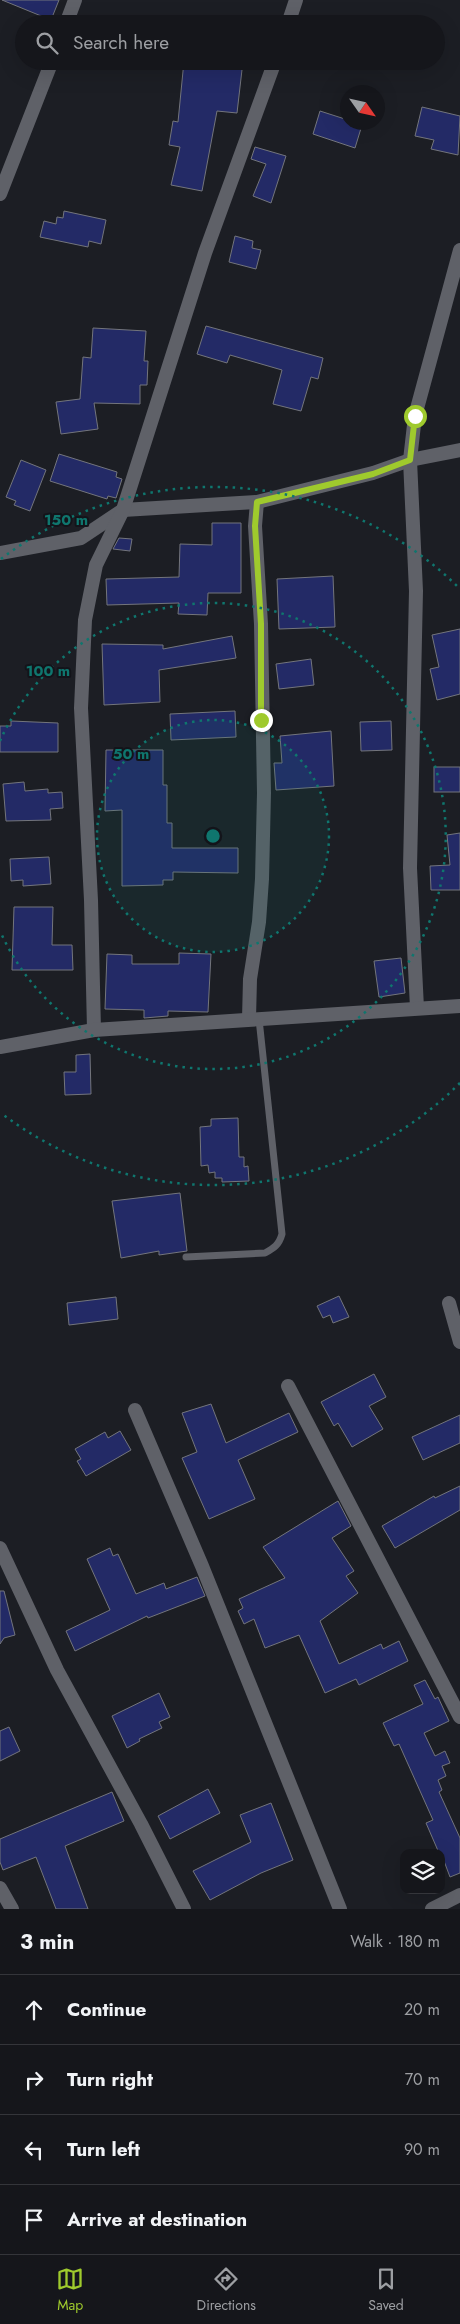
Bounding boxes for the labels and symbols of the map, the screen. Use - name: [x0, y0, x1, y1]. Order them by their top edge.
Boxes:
- north arrow: [340, 85, 385, 130]
- route start: [404, 405, 427, 428]
- text: 150 m: [44, 509, 88, 531]
- text: 100 m: [26, 660, 70, 682]
- route end: [250, 709, 273, 732]
- text: 50 m: [113, 743, 149, 765]
- centre of rings: [204, 827, 222, 845]

